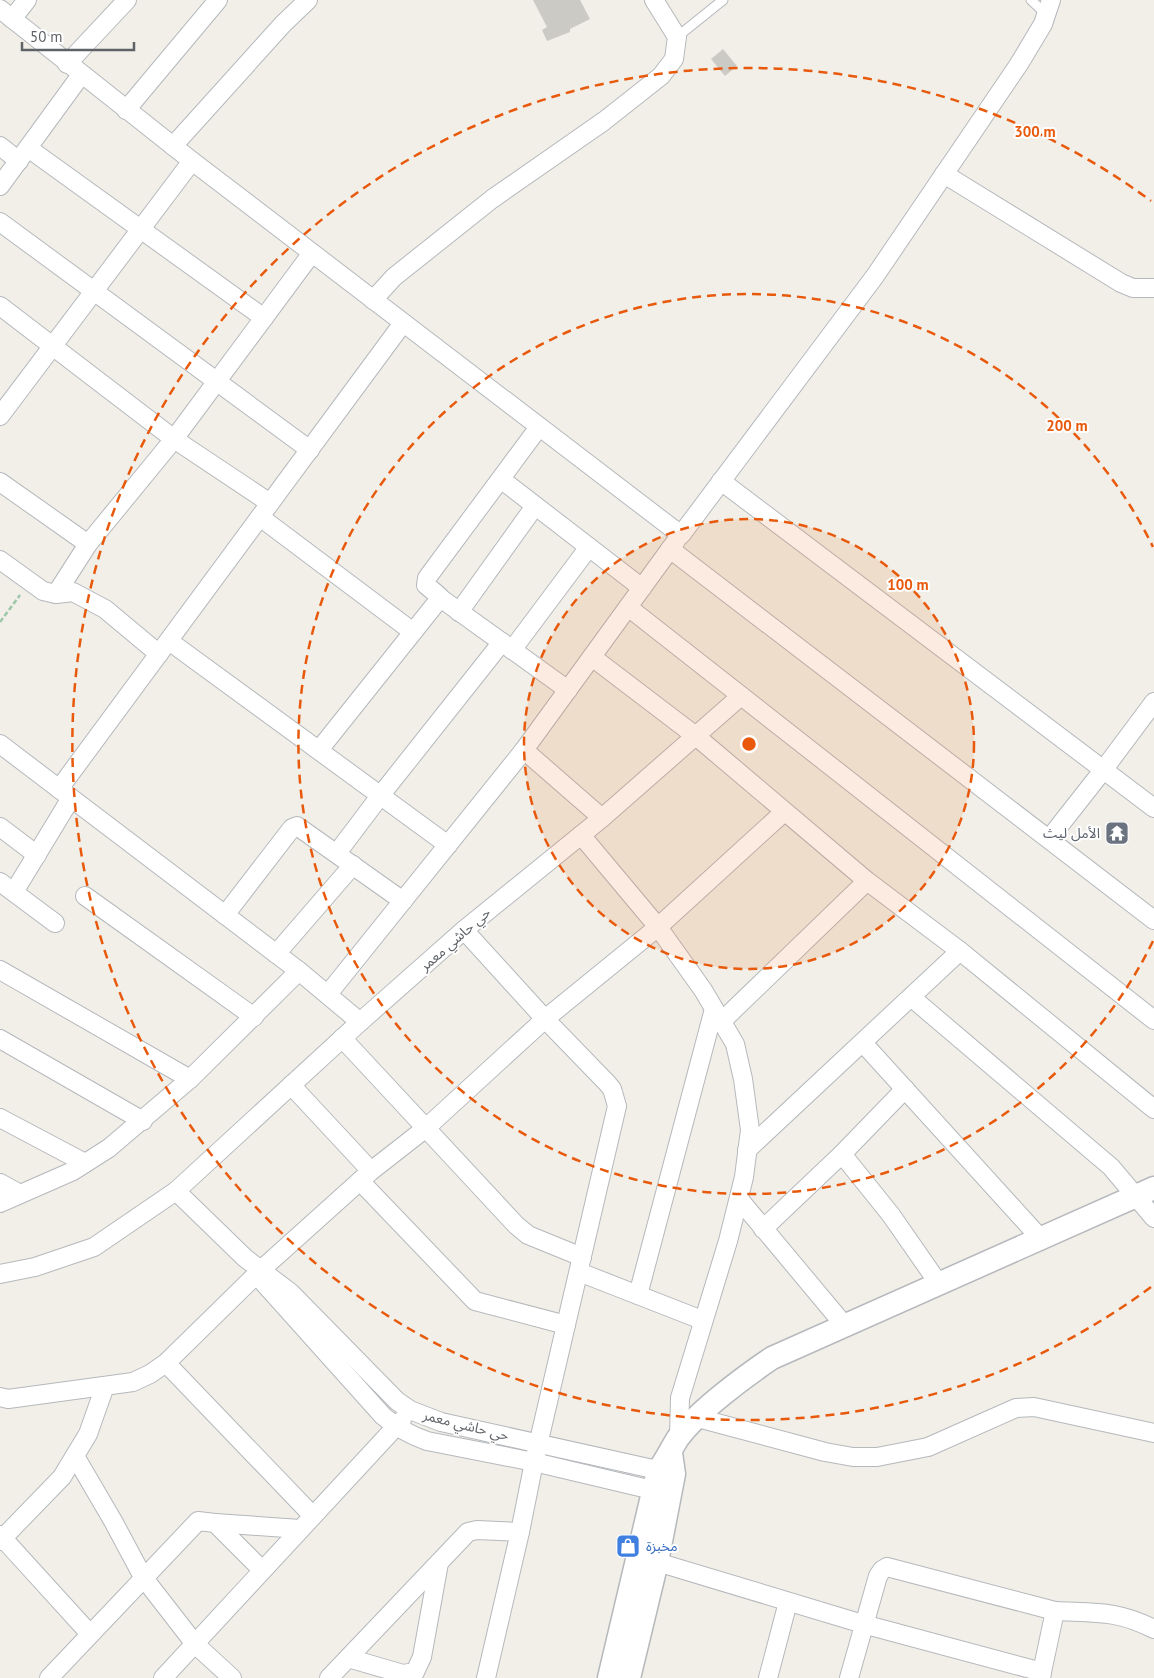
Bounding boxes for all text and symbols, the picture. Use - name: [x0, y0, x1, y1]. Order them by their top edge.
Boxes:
- scale bar: [22, 20, 135, 52]
- text: 50 m: [30, 27, 63, 46]
- text: 300 m: [1014, 122, 1056, 141]
- text: 200 m: [1046, 416, 1088, 435]
- text: 100 m: [887, 575, 929, 594]
- centre of rings: [740, 735, 758, 753]
- temple icon: الأمل ليث: [1104, 820, 1130, 846]
- place label: الأمل ليث: [1043, 824, 1100, 842]
- street label: حي حاشي معمر: [415, 903, 496, 977]
- street label: حي حاشي معمر: [420, 1405, 511, 1447]
- shop icon: مخبزة: [615, 1533, 641, 1559]
- place label: مخبزة: [646, 1537, 678, 1555]

